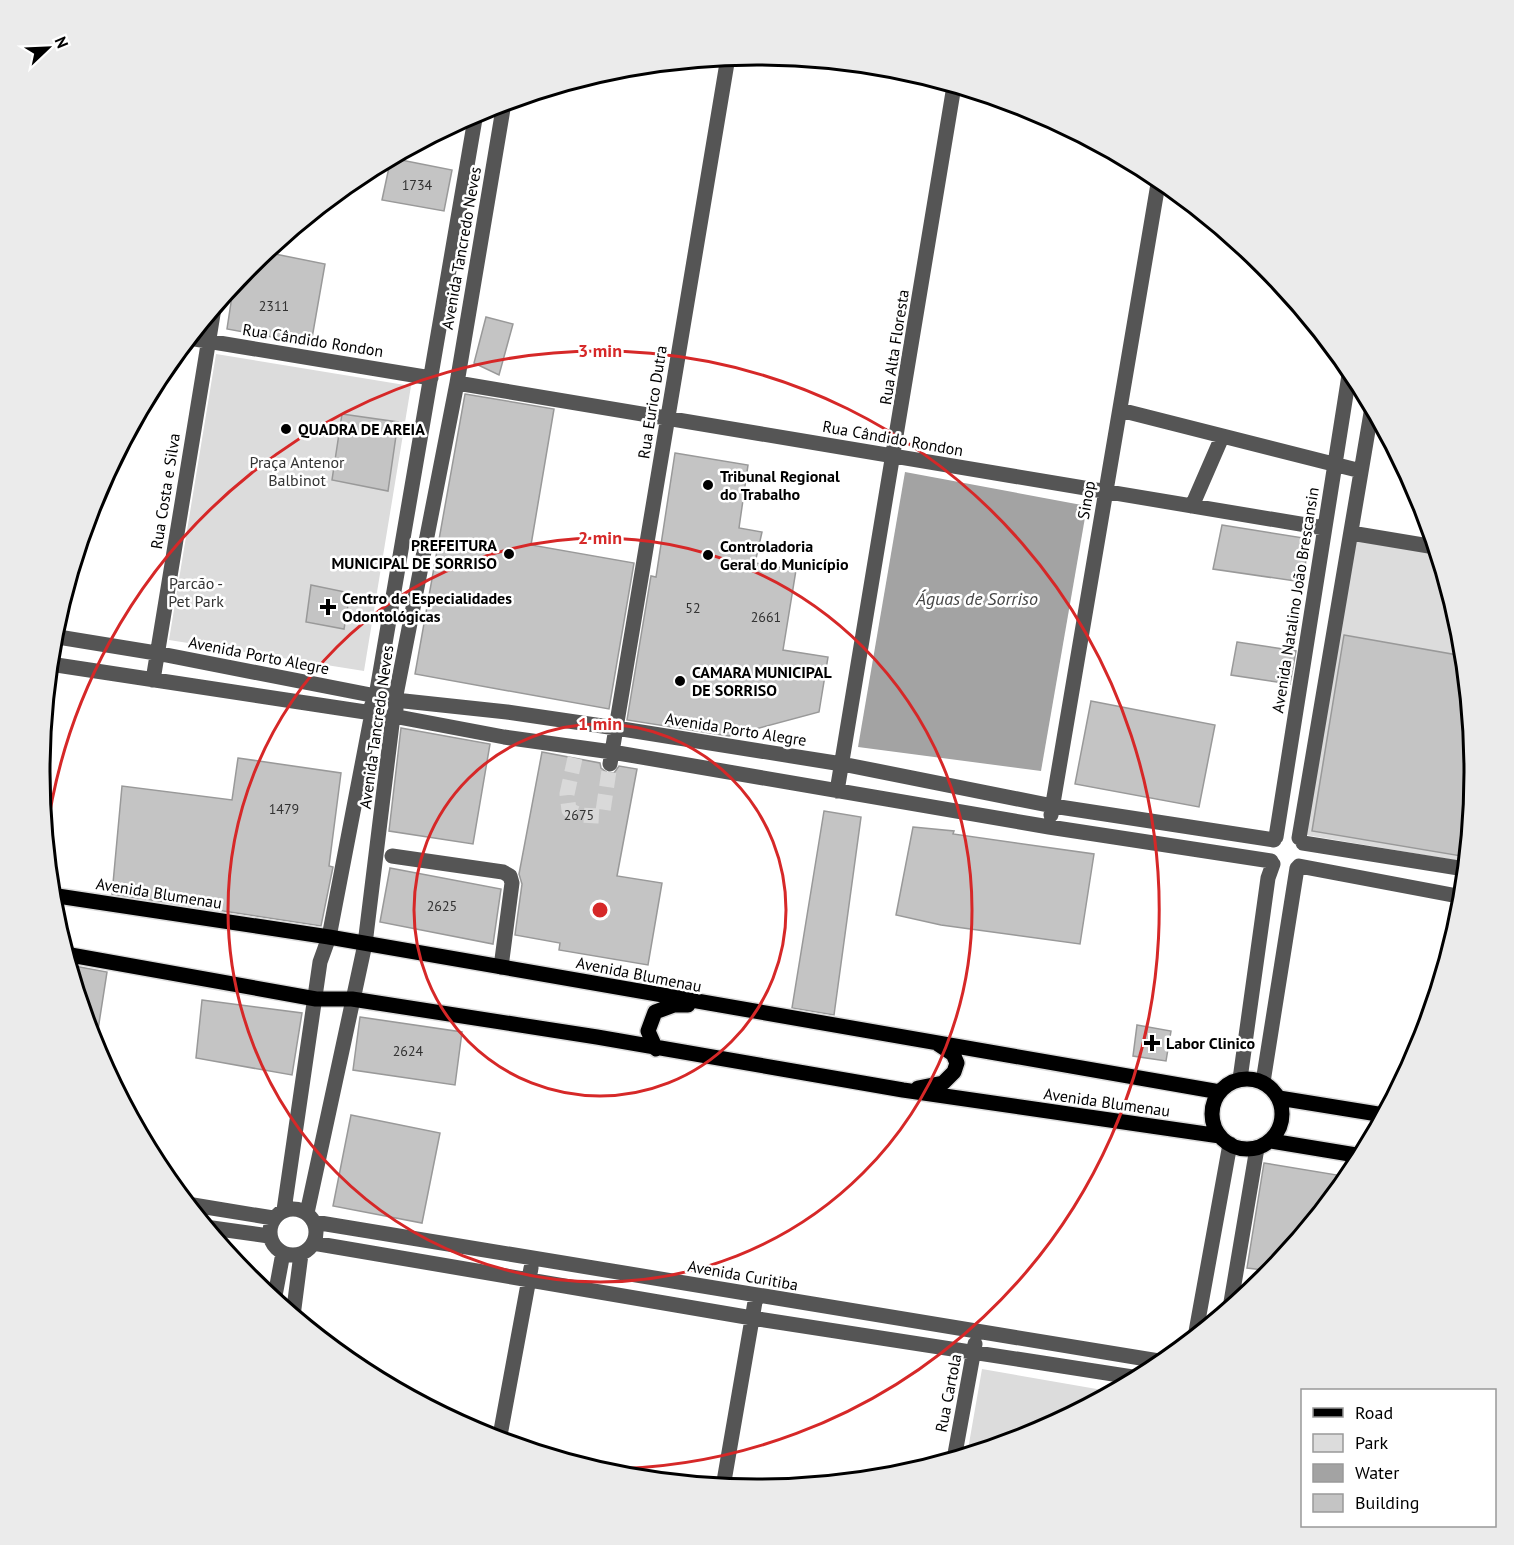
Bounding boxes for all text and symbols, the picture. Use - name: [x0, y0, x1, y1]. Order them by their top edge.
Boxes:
- north arrow: [18, 18, 78, 78]
- text: N: [51, 33, 73, 51]
- street label: Avenida Tancredo Neves: [437, 165, 485, 331]
- house number: 1734: [402, 176, 433, 194]
- street label: Rua Alta Floresta: [875, 288, 913, 406]
- house number: 2311: [259, 297, 289, 315]
- street label: Rua Cândido Rondon: [241, 319, 385, 361]
- text: 3 min: [578, 339, 622, 362]
- street label: Rua Eurico Dutra: [633, 344, 671, 460]
- street label: Rua Cândido Rondon: [821, 416, 965, 460]
- place label: QUADRA DE AREIA: [298, 419, 425, 439]
- marker: QUADRA DE AREIA: [279, 422, 293, 436]
- street label: Rua Costa e Silva: [146, 432, 184, 550]
- park label: Praça Antenor Balbinot: [250, 452, 345, 490]
- place label: Tribunal Regional do Trabalho: [720, 466, 840, 504]
- marker: Tribunal Regional do Trabalho: [701, 478, 715, 492]
- street label: Sinop: [1073, 479, 1099, 521]
- street label: Avenida Natalino João Brescansin: [1267, 486, 1323, 714]
- text: 2 min: [578, 526, 622, 549]
- place label: PREFEITURA MUNICIPAL DE SORRISO: [332, 535, 497, 573]
- place label: Controladoria Geral do Município: [720, 536, 849, 574]
- marker: PREFEITURA MUNICIPAL DE SORRISO: [502, 547, 516, 561]
- marker: Controladoria Geral do Município: [701, 548, 715, 562]
- park label: Parcão - Pet Park: [168, 573, 224, 611]
- water label: Águas de Sorriso: [915, 587, 1038, 610]
- place label: Centro de Especialidades Odontológicas: [342, 588, 512, 626]
- marker: Centro de Especialidades Odontológicas: [319, 598, 337, 616]
- house number: 52: [685, 599, 701, 617]
- house number: 2661: [751, 608, 781, 626]
- street label: Avenida Porto Alegre: [187, 632, 331, 678]
- street label: Avenida Tancredo Neves: [355, 644, 397, 810]
- place label: CAMARA MUNICIPAL DE SORRISO: [692, 662, 832, 700]
- marker: CAMARA MUNICIPAL DE SORRISO: [673, 674, 687, 688]
- street label: Avenida Porto Alegre: [664, 708, 808, 750]
- text: 1 min: [578, 712, 622, 735]
- house number: 1479: [269, 800, 299, 818]
- house number: 2675: [564, 806, 594, 824]
- street label: Avenida Blumenau: [95, 873, 223, 913]
- house number: 2625: [427, 897, 457, 915]
- centre of rings: [590, 900, 610, 920]
- street label: Avenida Blumenau: [575, 952, 703, 996]
- place label: Labor Clinico: [1166, 1033, 1255, 1053]
- marker: Labor Clinico: [1143, 1034, 1161, 1052]
- house number: 2624: [393, 1042, 424, 1060]
- street label: Avenida Blumenau: [1043, 1083, 1171, 1121]
- street label: Avenida Curitiba: [686, 1255, 800, 1295]
- street label: Rua Cartola: [931, 1352, 965, 1434]
- legend: [1301, 1389, 1496, 1527]
- text: Road: [1355, 1401, 1393, 1424]
- text: Park: [1355, 1431, 1388, 1454]
- text: Water: [1355, 1461, 1399, 1484]
- text: Building: [1355, 1491, 1419, 1514]

